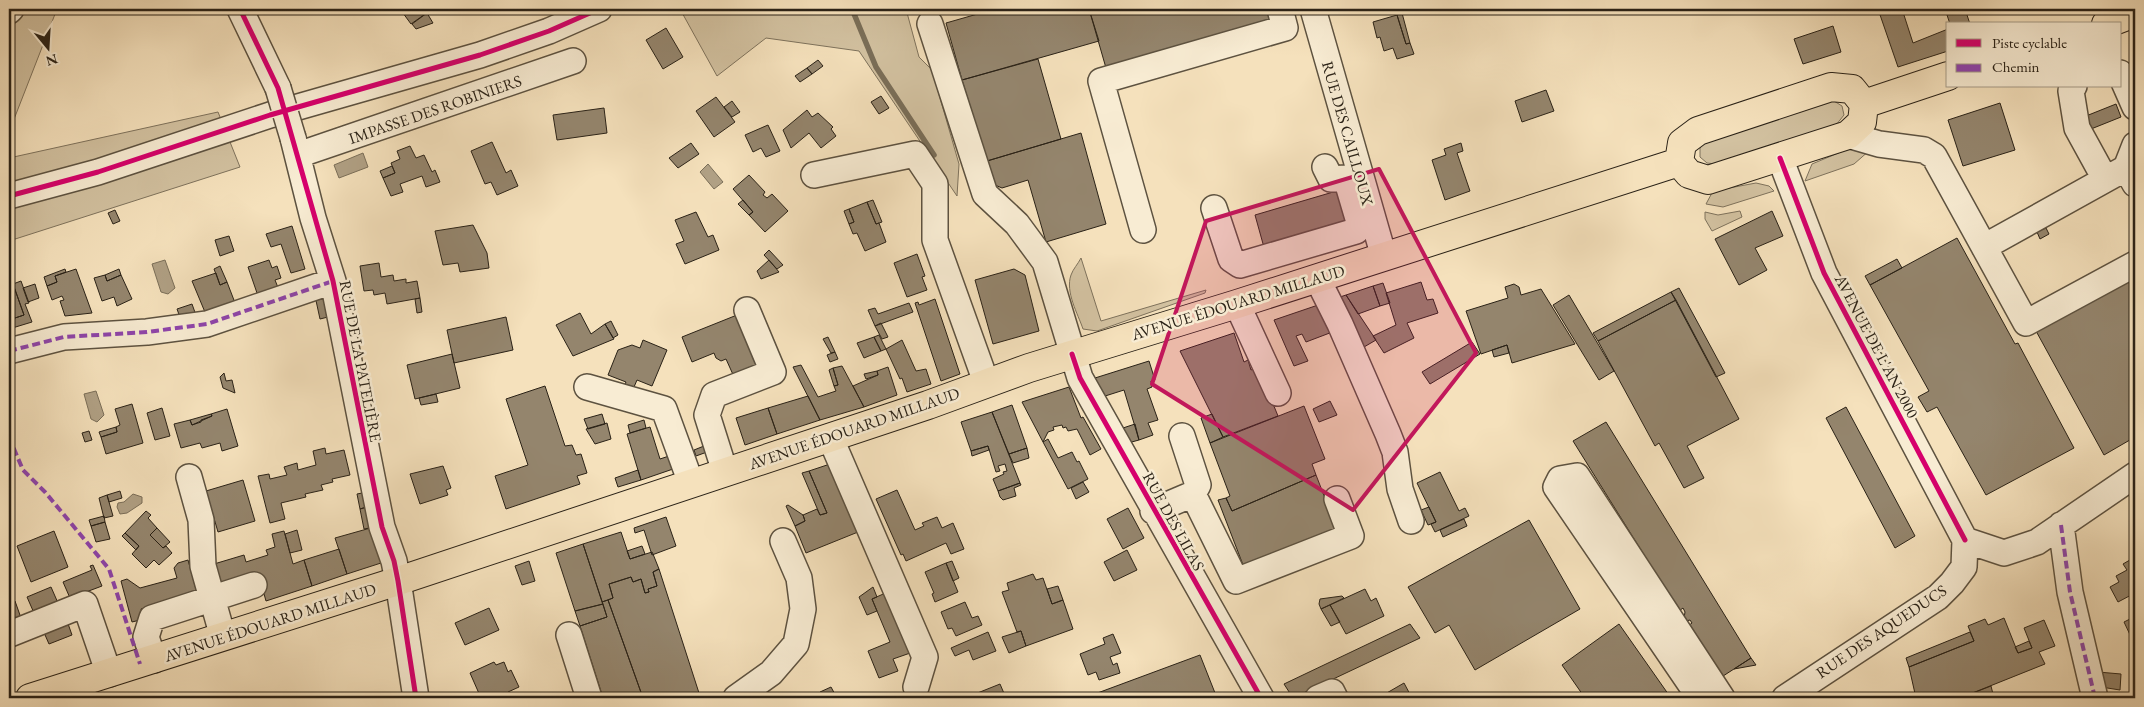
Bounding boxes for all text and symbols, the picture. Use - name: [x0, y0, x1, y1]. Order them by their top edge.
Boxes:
- north arrow: [22, 22, 72, 72]
- legend: [1946, 22, 2122, 88]
- text: Piste cyclable: [1992, 33, 2067, 52]
- text: N: [43, 50, 60, 71]
- text: Chemin: [1992, 57, 2040, 76]
- street label: RUE DES CAILLOUX: [1317, 59, 1378, 208]
- street label: IMPASSE DES ROBINIERS: [346, 70, 524, 149]
- street label: AVENUE ÉDOUARD MILLAUD: [1128, 260, 1347, 345]
- street label: AVENUE DE L'AN 2000: [1829, 270, 1923, 422]
- street label: RUE DE LA PATELIÈRE: [335, 278, 386, 444]
- street label: AVENUE ÉDOUARD MILLAUD: [745, 382, 962, 475]
- street label: RUE DES LILAS: [1138, 468, 1209, 574]
- street label: AVENUE ÉDOUARD MILLAUD: [161, 578, 379, 667]
- street label: RUE DES AQUEDUCS: [1812, 580, 1951, 683]

